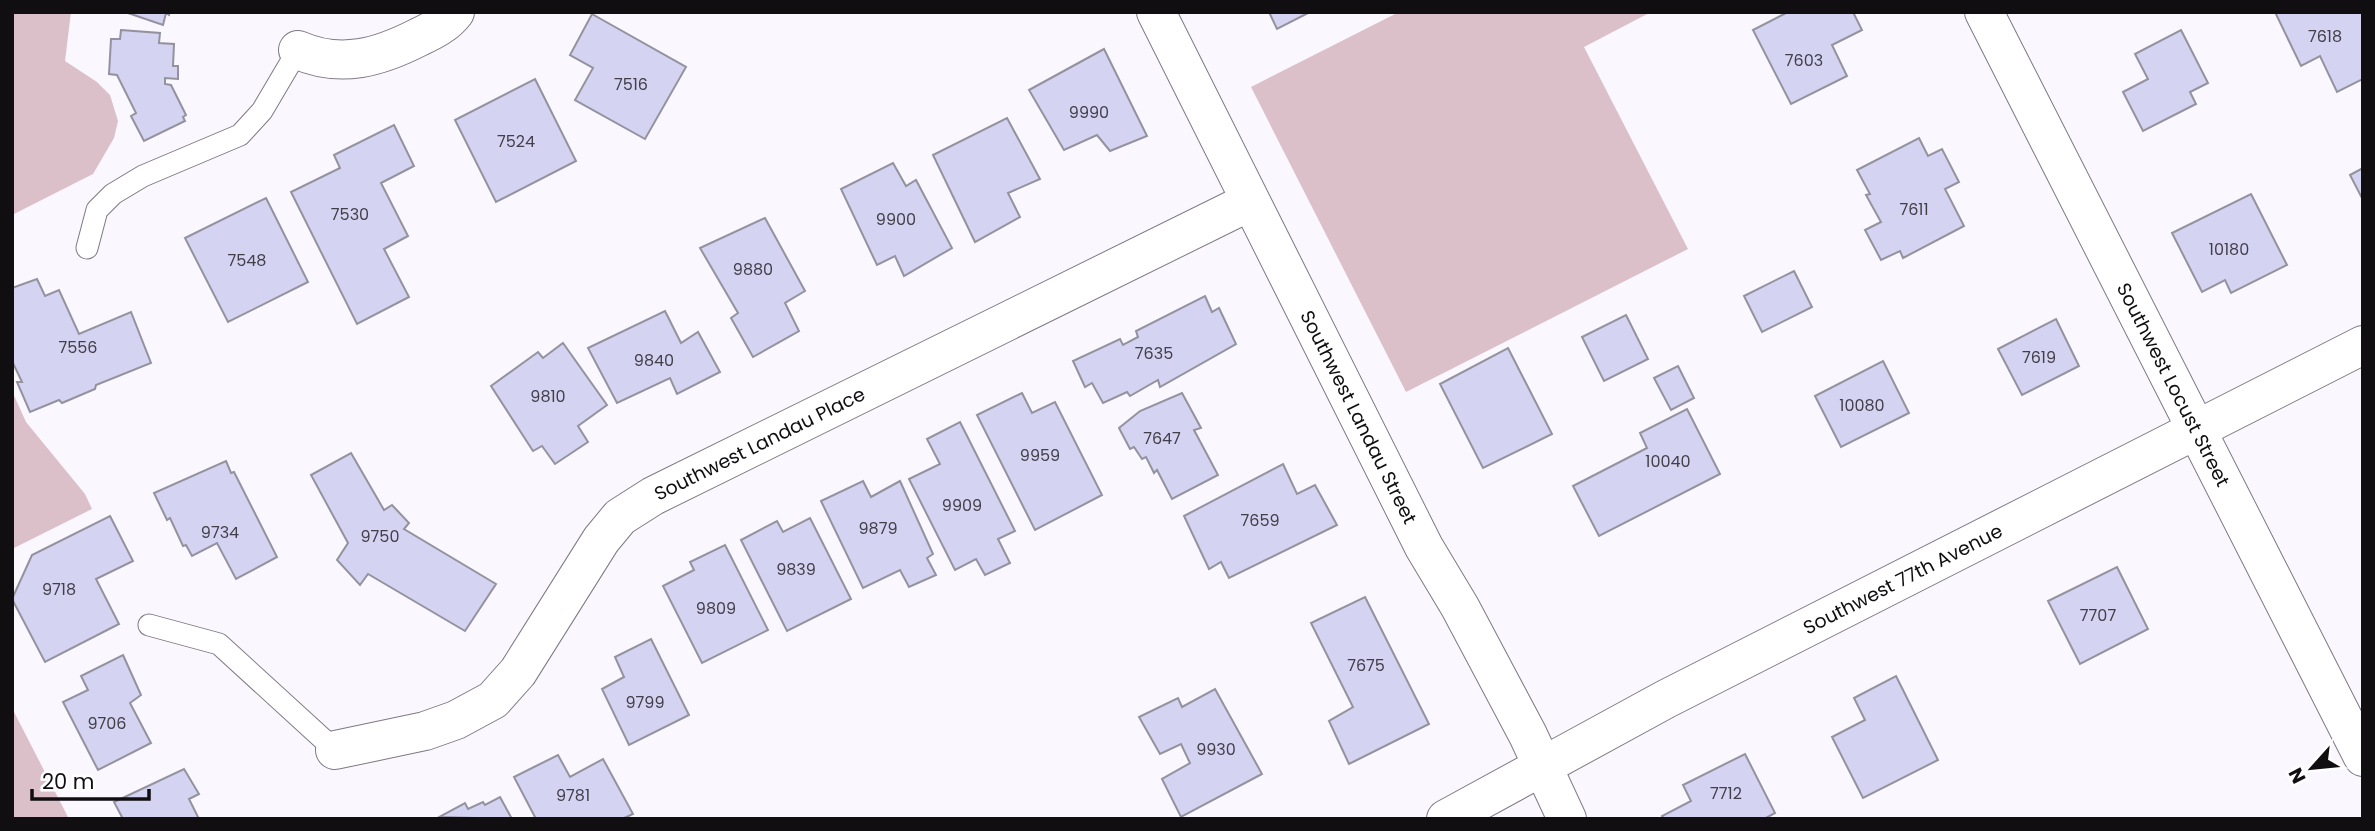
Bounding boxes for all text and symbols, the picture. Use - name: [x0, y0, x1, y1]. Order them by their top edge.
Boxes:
- house number: 7618: [2308, 25, 2342, 48]
- house number: 7603: [1785, 49, 1823, 72]
- house number: 7516: [614, 73, 648, 96]
- house number: 9990: [1069, 101, 1109, 124]
- house number: 7524: [497, 130, 535, 153]
- house number: 7611: [1899, 198, 1929, 221]
- house number: 7530: [331, 203, 369, 226]
- house number: 9900: [876, 208, 916, 231]
- house number: 10180: [2209, 238, 2249, 261]
- house number: 7548: [228, 249, 266, 272]
- house number: 9880: [733, 258, 773, 281]
- street label: Southwest Locust Street: [2110, 278, 2236, 492]
- street label: Southwest Landau Street: [1294, 306, 1423, 529]
- house number: 7556: [59, 336, 98, 359]
- house number: 7635: [1135, 342, 1173, 365]
- house number: 7619: [2022, 346, 2056, 369]
- house number: 9840: [634, 349, 674, 372]
- street label: Southwest Landau Place: [650, 381, 870, 507]
- house number: 9810: [530, 385, 566, 408]
- house number: 10080: [1839, 394, 1885, 417]
- house number: 7647: [1143, 427, 1181, 450]
- house number: 9959: [1020, 444, 1060, 467]
- house number: 10040: [1645, 450, 1691, 473]
- house number: 9909: [942, 494, 982, 517]
- house number: 7659: [1240, 509, 1280, 532]
- house number: 9879: [859, 517, 898, 540]
- street label: Southwest 77th Avenue: [1799, 517, 2007, 641]
- house number: 9734: [201, 521, 239, 544]
- house number: 9750: [361, 525, 399, 548]
- house number: 9839: [776, 558, 816, 581]
- house number: 9718: [42, 578, 76, 601]
- house number: 9809: [696, 597, 736, 620]
- house number: 7707: [2080, 604, 2116, 627]
- house number: 7675: [1347, 654, 1385, 677]
- house number: 9799: [626, 691, 664, 714]
- house number: 9706: [87, 712, 127, 735]
- north arrow: [2277, 733, 2347, 803]
- house number: 9930: [1196, 738, 1236, 761]
- scale bar: [32, 758, 149, 802]
- text: N: [2282, 763, 2313, 788]
- text: 20 m: [42, 767, 95, 796]
- house number: 7712: [1710, 782, 1742, 805]
- house number: 9781: [556, 784, 590, 807]

